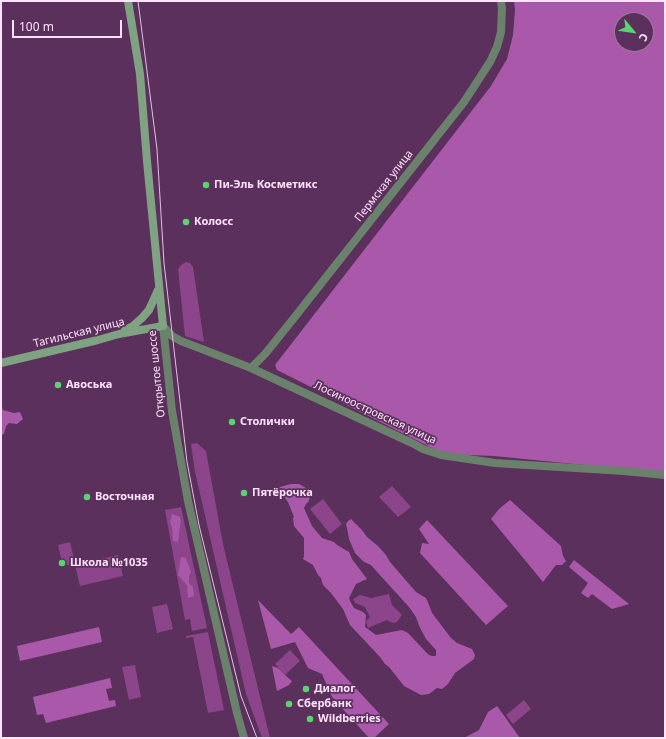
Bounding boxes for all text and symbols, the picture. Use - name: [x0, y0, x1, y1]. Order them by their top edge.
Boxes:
- scale bar: [14, 12, 124, 38]
- north arrow: [614, 12, 654, 52]
- text: 100 m: [19, 18, 54, 35]
- text: С: [636, 31, 652, 44]
- street label: Пермская улица: [352, 148, 416, 224]
- place label: Пи-Эль Косметикс: [214, 178, 317, 192]
- marker: Пи-Эль Косметикс: [201, 180, 211, 190]
- place label: Колосс: [194, 215, 233, 229]
- marker: Колосс: [181, 217, 191, 227]
- street label: Тагильская улица: [32, 315, 126, 351]
- street label: Открытое шоссе: [146, 330, 168, 418]
- place label: Авоська: [66, 378, 112, 392]
- street label: Лосиноостровская улица: [312, 379, 438, 447]
- marker: Авоська: [53, 380, 63, 390]
- place label: Столички: [240, 415, 295, 429]
- marker: Столички: [227, 417, 237, 427]
- place label: Пятёрочка: [252, 486, 313, 500]
- marker: Пятёрочка: [239, 488, 249, 498]
- place label: Восточная: [95, 490, 154, 504]
- marker: Восточная: [82, 492, 92, 502]
- place label: Школа №1035: [70, 556, 148, 570]
- marker: Школа №1035: [57, 558, 67, 568]
- place label: Диалог: [314, 682, 355, 696]
- marker: Диалог: [301, 684, 311, 694]
- place label: Сбербанк: [297, 697, 352, 711]
- marker: Сбербанк: [284, 699, 294, 709]
- place label: Wildberries: [318, 712, 381, 726]
- marker: Wildberries: [305, 714, 315, 724]

